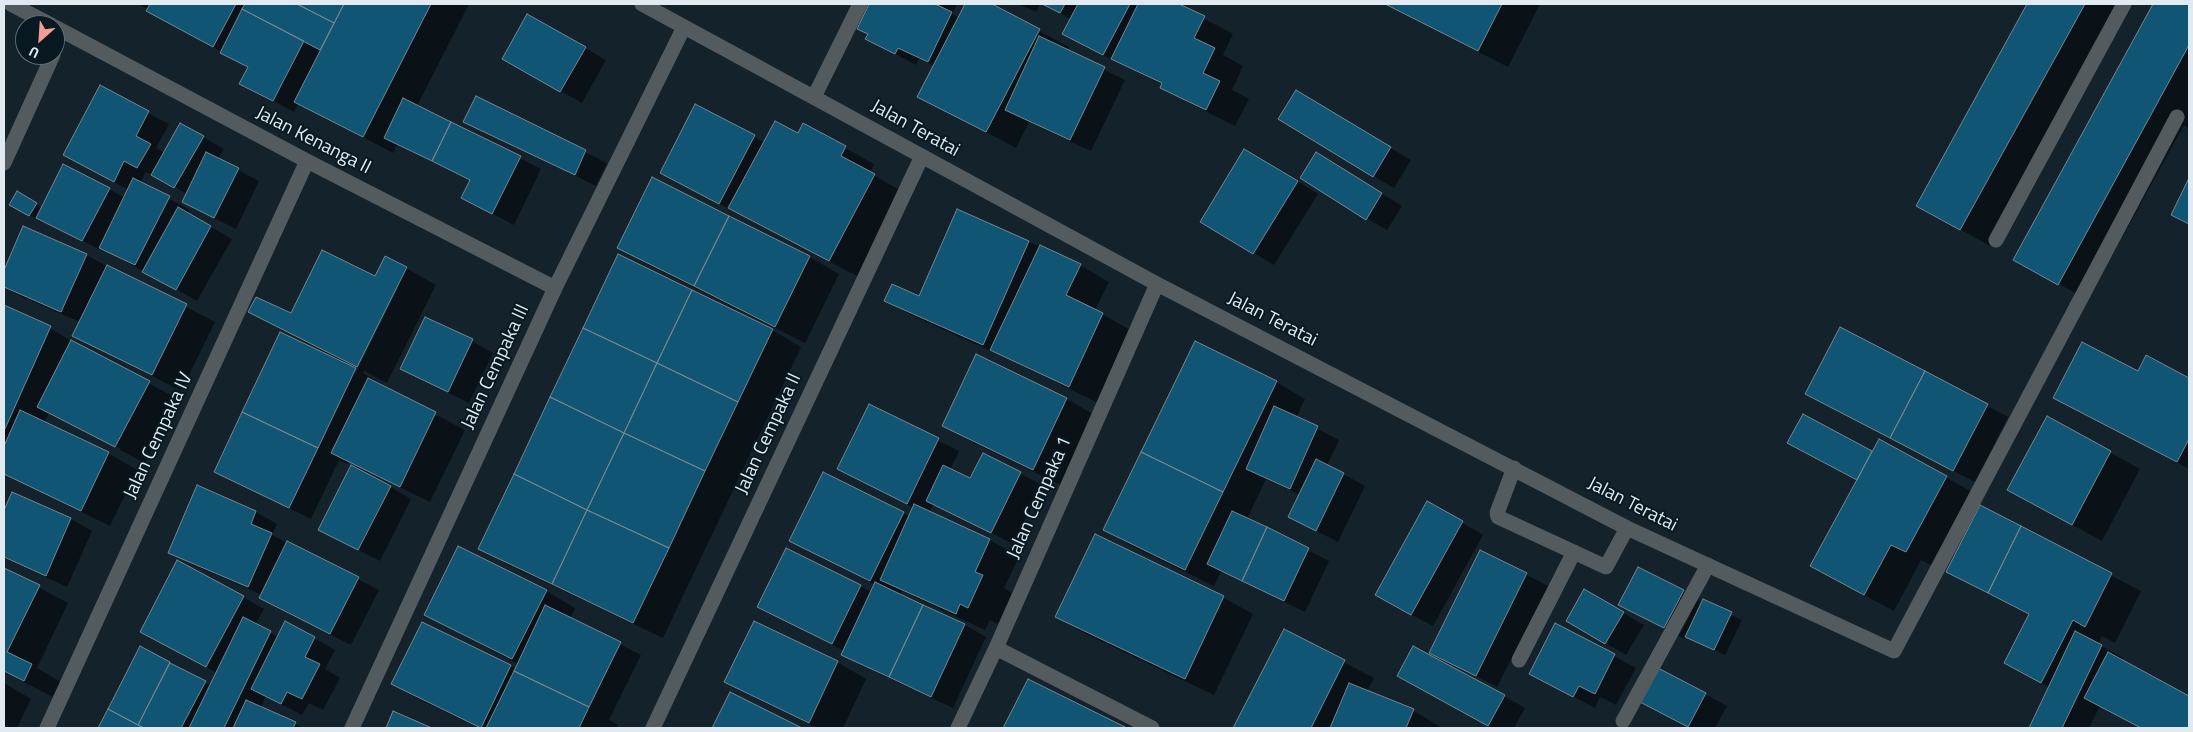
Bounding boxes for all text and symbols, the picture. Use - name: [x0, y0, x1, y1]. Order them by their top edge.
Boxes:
- north arrow: [15, 15, 65, 65]
- text: U: [25, 42, 42, 64]
- street label: Jalan Teratai: [867, 95, 963, 163]
- street label: Jalan Kenanga II: [252, 102, 374, 180]
- street label: Jalan Teratai: [1223, 288, 1321, 352]
- street label: Jalan Cempaka III: [457, 301, 535, 433]
- street label: Jalan Cempaka IV: [120, 369, 198, 503]
- street label: Jalan Cempaka II: [731, 370, 807, 498]
- street label: Jalan Cempaka 1: [1003, 433, 1077, 563]
- street label: Jalan Teratai: [1583, 473, 1681, 537]

